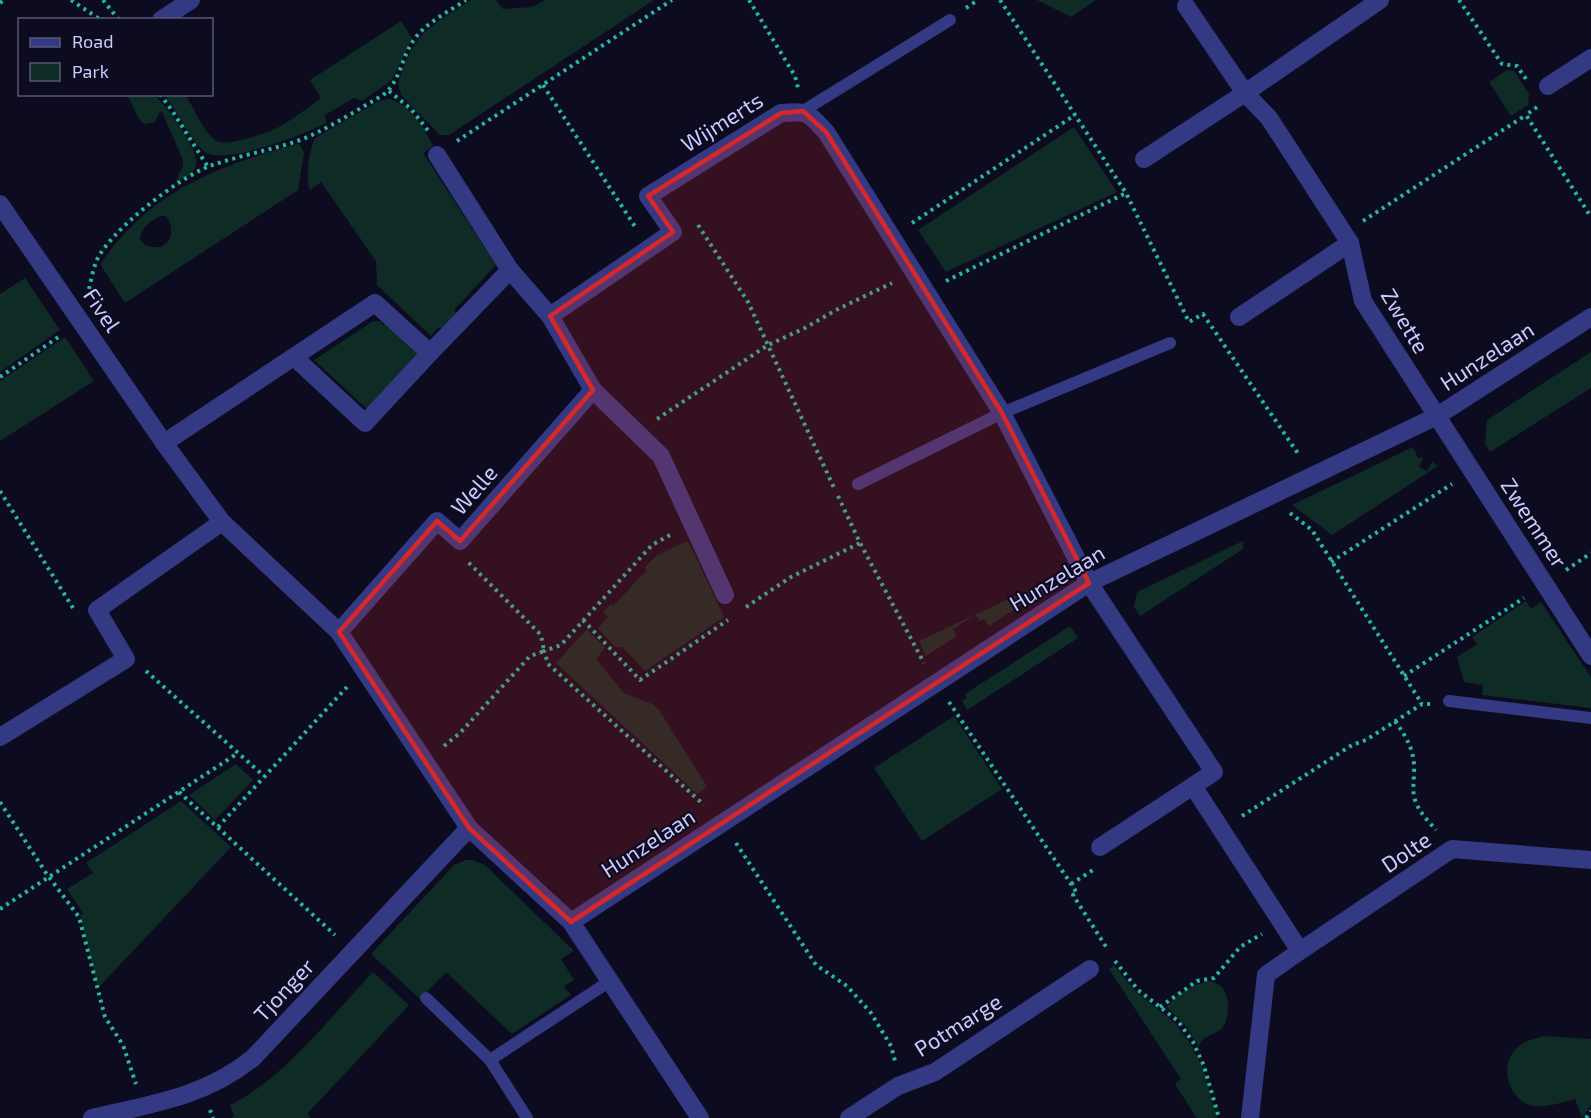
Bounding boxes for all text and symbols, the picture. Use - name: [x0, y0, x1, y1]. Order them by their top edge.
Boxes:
- legend: [18, 18, 213, 96]
- text: Road: [72, 30, 113, 52]
- text: Park: [72, 60, 109, 82]
- street label: Wijmerts: [676, 86, 768, 157]
- street label: Fivel: [79, 283, 127, 337]
- street label: Zwette: [1376, 283, 1435, 358]
- street label: Hunzelaan: [1435, 315, 1538, 395]
- street label: Welle: [445, 459, 502, 519]
- street label: Zwemmer: [1496, 473, 1573, 572]
- street label: Hunzelaan: [1004, 539, 1109, 616]
- street label: Hunzelaan: [596, 802, 699, 882]
- street label: Dolte: [1376, 825, 1435, 877]
- street label: Tjonger: [248, 952, 320, 1027]
- street label: Potmarge: [909, 987, 1006, 1061]

